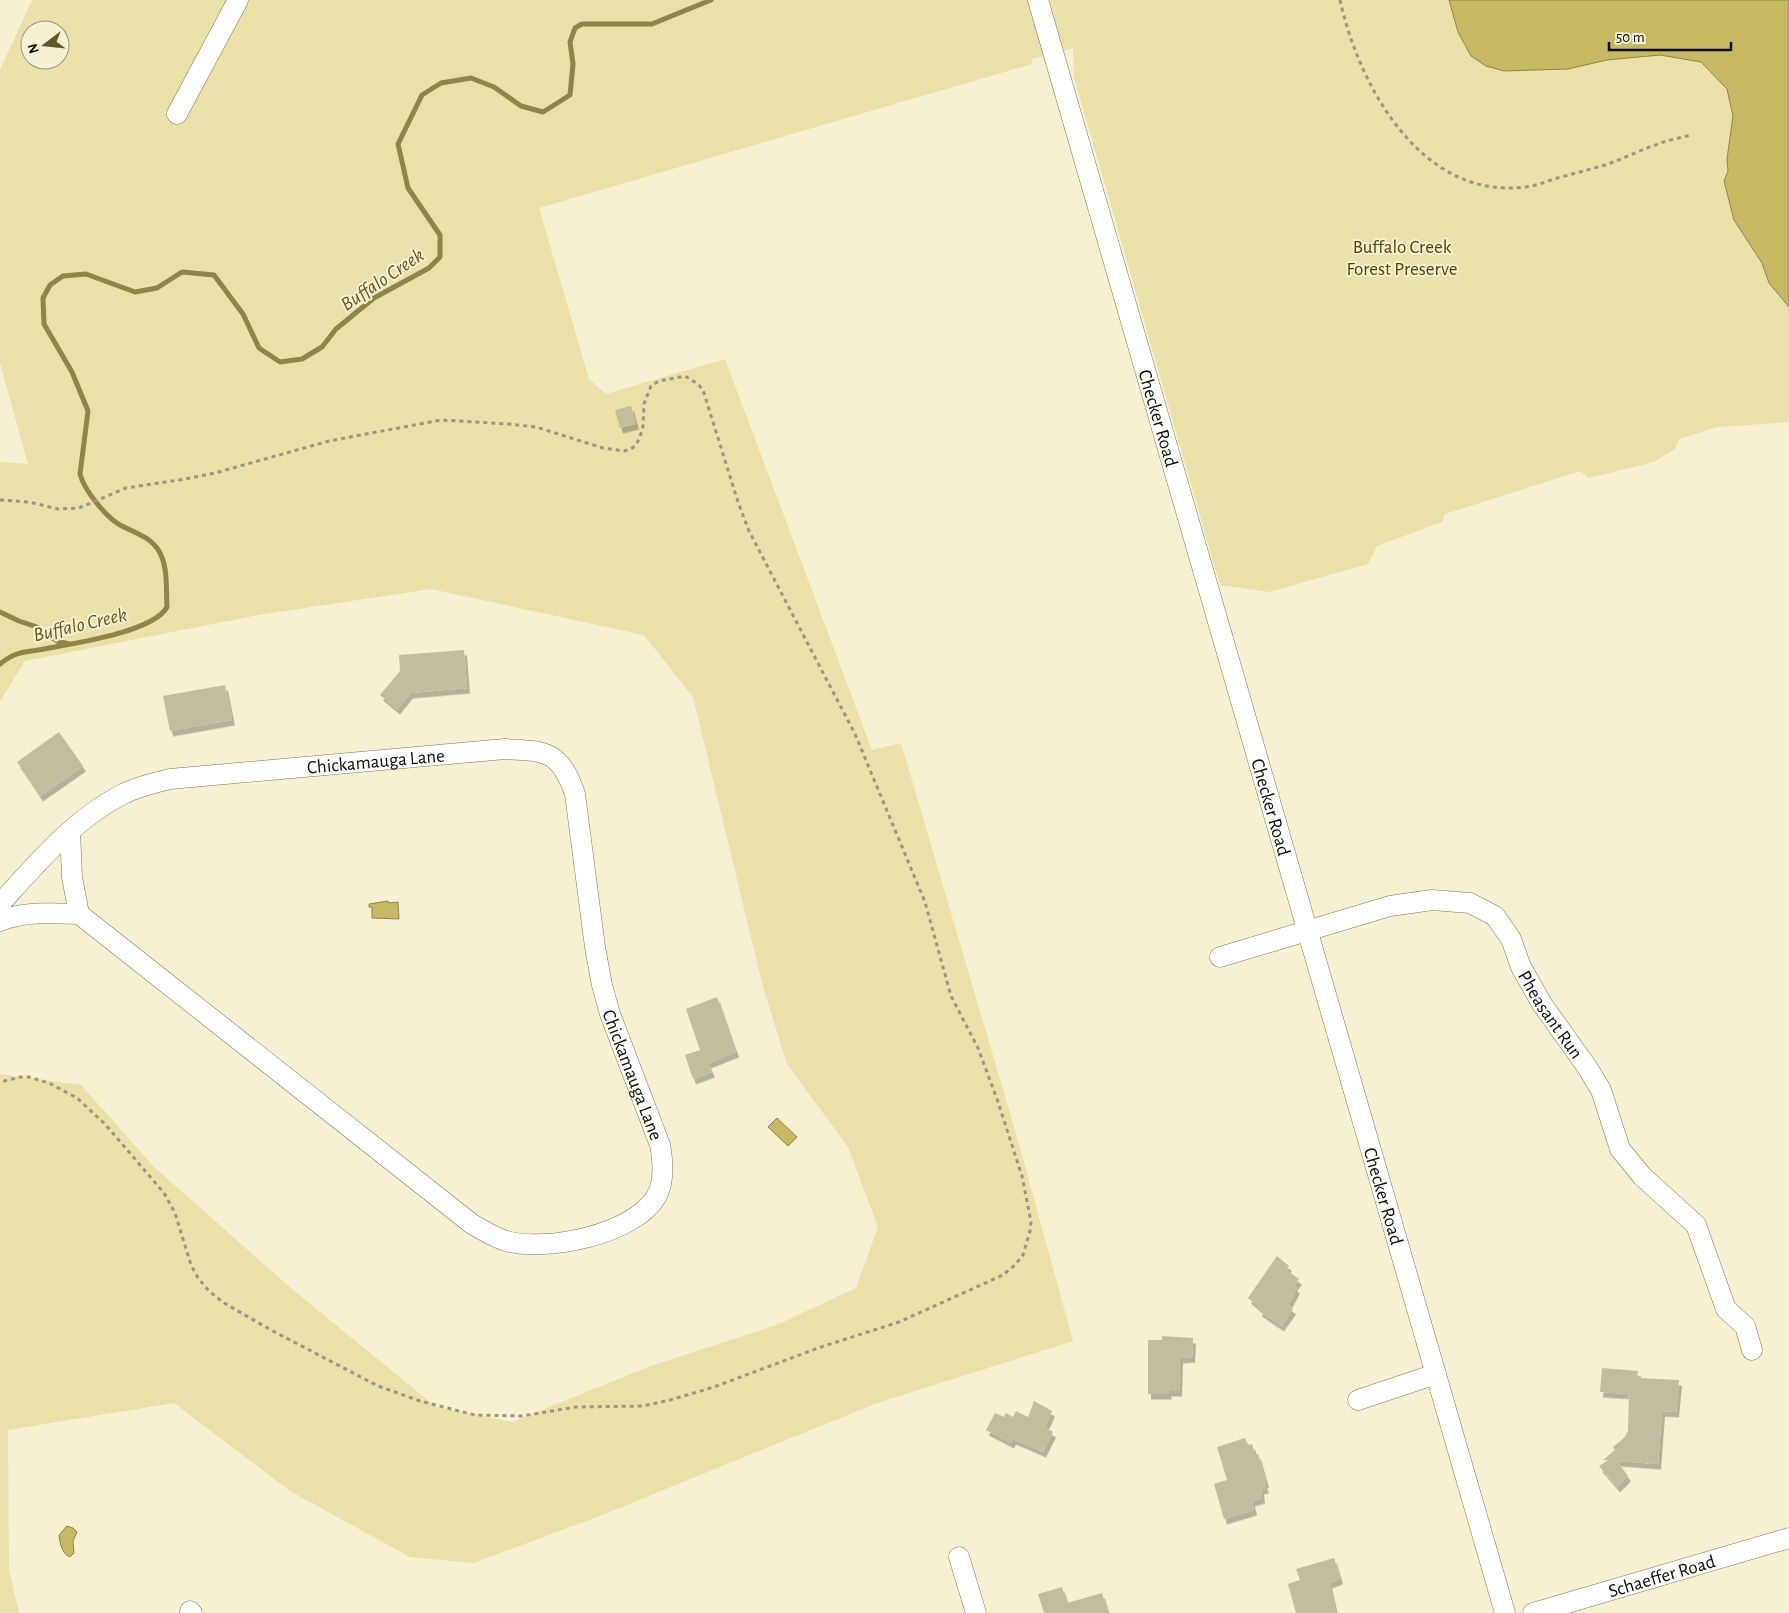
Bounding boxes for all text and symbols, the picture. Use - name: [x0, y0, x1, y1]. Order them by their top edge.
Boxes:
- north arrow: [20, 20, 70, 70]
- scale bar: [1609, 20, 1732, 52]
- text: 50 m: [1616, 30, 1645, 45]
- text: N: [25, 42, 42, 55]
- park label: Buffalo Creek Forest Preserve: [1347, 238, 1457, 279]
- water label: Buffalo Creek: [337, 245, 428, 315]
- street label: Checker Road: [1134, 368, 1181, 469]
- water label: Buffalo Creek: [31, 604, 129, 645]
- street label: Chickamauga Lane: [306, 746, 446, 778]
- street label: Checker Road: [1247, 757, 1293, 858]
- street label: Pheasant Run: [1514, 968, 1586, 1063]
- street label: Chickamauga Lane: [598, 1007, 665, 1143]
- street label: Checker Road: [1360, 1146, 1406, 1247]
- street label: Schaeffer Road: [1606, 1552, 1718, 1601]

